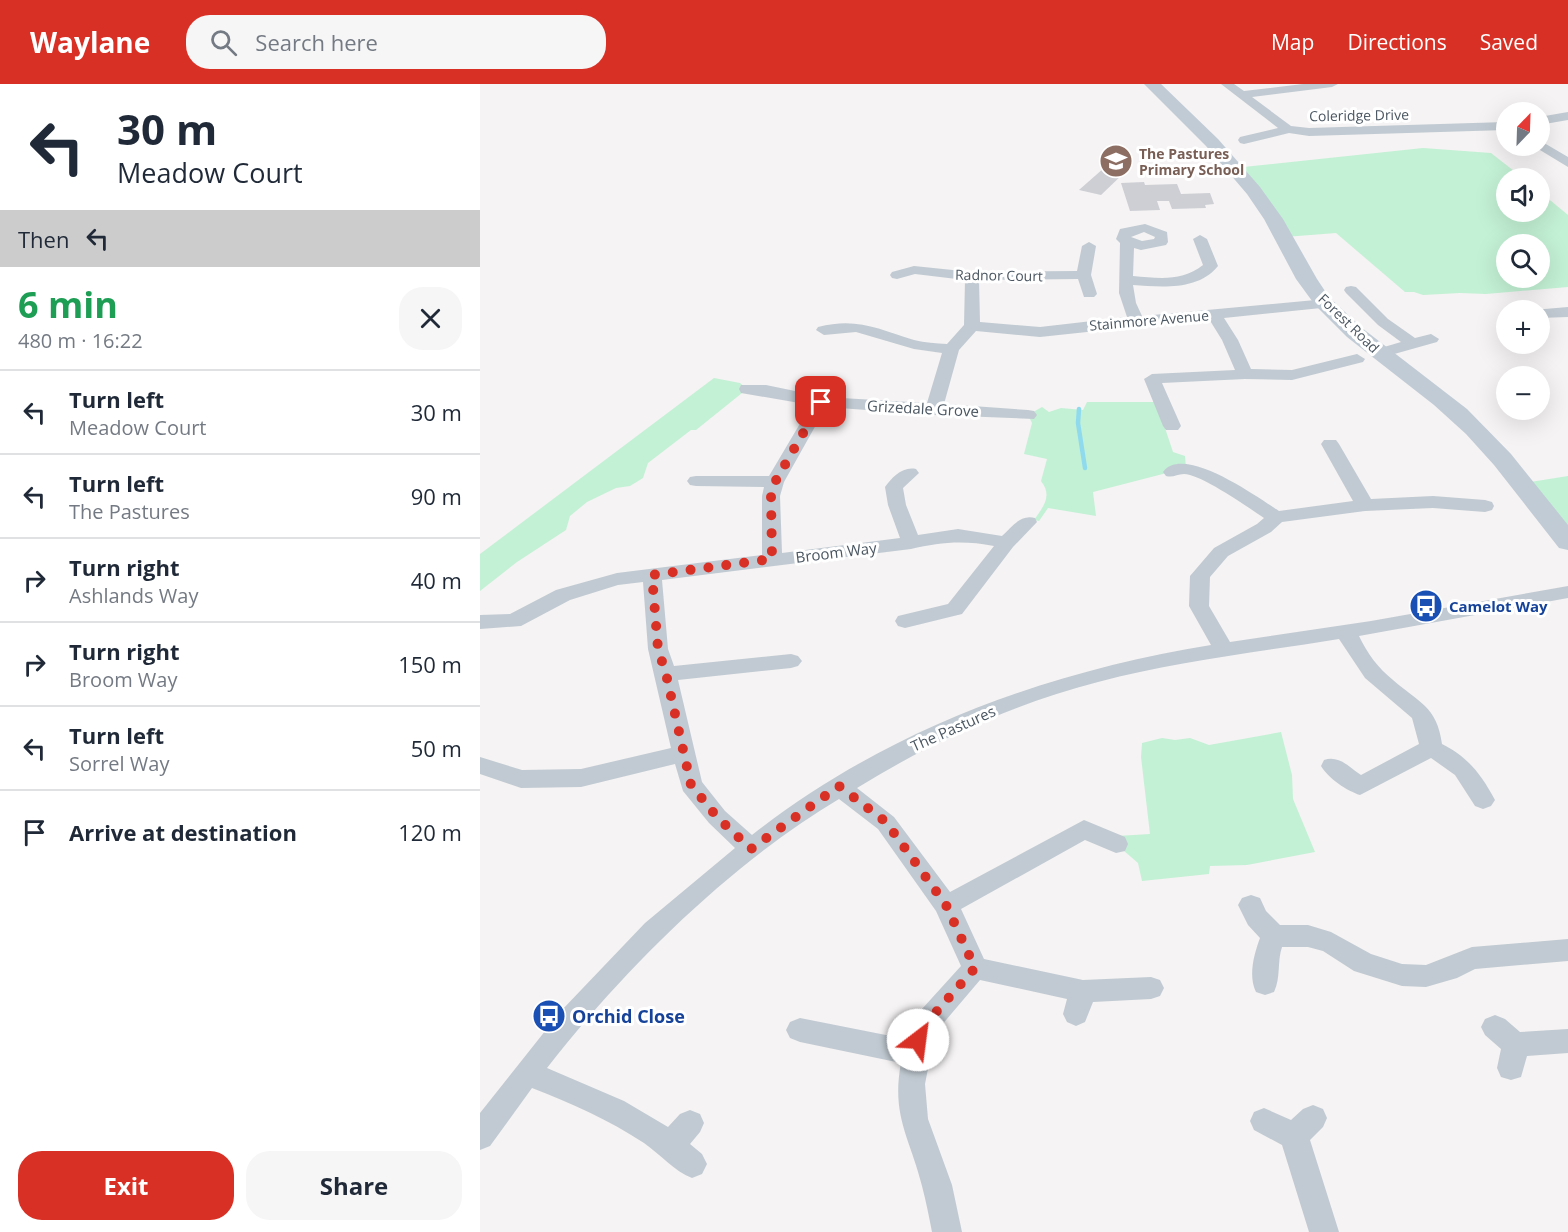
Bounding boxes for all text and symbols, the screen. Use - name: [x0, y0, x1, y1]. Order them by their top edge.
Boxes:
- search box: [186, 15, 606, 69]
- text: Waylane: [30, 23, 150, 61]
- icon: search: [207, 26, 240, 59]
- text: Search here: [255, 27, 378, 57]
- text: Map: [1271, 28, 1314, 56]
- text: Directions: [1347, 28, 1447, 56]
- text: Saved: [1480, 28, 1538, 56]
- text: 30 m: [117, 100, 217, 157]
- north arrow: [1496, 102, 1550, 156]
- map controls: [1496, 102, 1550, 420]
- street label: Coleridge Drive: [1309, 105, 1409, 125]
- icon: left: [18, 108, 96, 186]
- school or university icon: The Pastures Primary School: [1098, 143, 1134, 179]
- place label: The Pastures Primary School: [1139, 144, 1244, 179]
- text: Meadow Court: [117, 154, 303, 191]
- button: sound: [1496, 168, 1550, 222]
- icon: left: [81, 222, 114, 255]
- text: Then: [18, 224, 69, 254]
- button: search: [1496, 234, 1550, 288]
- street label: Radnor Court: [955, 265, 1043, 285]
- text: 6 min: [18, 280, 118, 329]
- button: close: [399, 287, 462, 350]
- street label: Forest Road: [1314, 289, 1384, 357]
- button: +: [1496, 300, 1550, 354]
- street label: Stainmore Avenue: [1088, 305, 1210, 335]
- text: 480 m · 16:22: [18, 327, 143, 354]
- button: −: [1496, 366, 1550, 420]
- pin: [795, 376, 846, 427]
- text: Turn left: [69, 384, 164, 414]
- icon: arrive: [804, 385, 837, 418]
- street label: Grizedale Grove: [867, 395, 979, 421]
- icon: left: [18, 396, 51, 429]
- text: 30 m: [411, 397, 462, 427]
- text: Meadow Court: [69, 414, 207, 441]
- text: Turn left: [69, 468, 164, 498]
- icon: left: [18, 480, 51, 513]
- text: 90 m: [411, 481, 462, 511]
- text: The Pastures: [69, 498, 190, 525]
- street label: Broom Way: [794, 537, 878, 567]
- text: Turn right: [69, 552, 180, 582]
- icon: right: [18, 564, 51, 597]
- text: 40 m: [411, 565, 462, 595]
- text: Ashlands Way: [69, 582, 198, 609]
- bus stop icon: Camelot Way: [1408, 588, 1444, 624]
- place label: Camelot Way: [1449, 596, 1548, 616]
- text: Turn right: [69, 636, 180, 666]
- icon: right: [18, 648, 51, 681]
- text: 150 m: [398, 649, 462, 679]
- text: Broom Way: [69, 666, 177, 693]
- street label: The Pastures: [908, 700, 998, 756]
- text: Turn left: [69, 720, 164, 750]
- icon: left: [18, 732, 51, 765]
- text: 50 m: [411, 733, 462, 763]
- text: Sorrel Way: [69, 750, 169, 777]
- icon: arrive: [18, 816, 51, 849]
- text: Arrive at destination: [69, 817, 297, 847]
- text: 120 m: [398, 817, 462, 847]
- bus stop icon: Orchid Close: [531, 998, 567, 1034]
- place label: Orchid Close: [572, 1004, 685, 1028]
- position arrow: [886, 1008, 950, 1072]
- button: Exit: [18, 1151, 234, 1220]
- button: Share: [246, 1151, 462, 1220]

